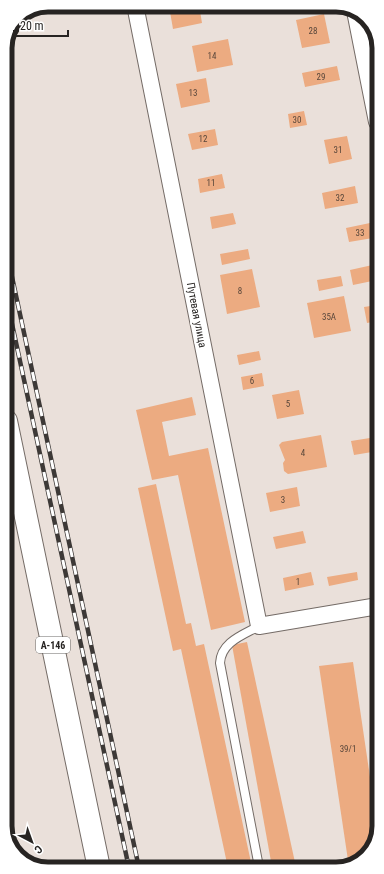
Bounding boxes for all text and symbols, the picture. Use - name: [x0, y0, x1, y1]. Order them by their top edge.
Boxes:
- scale bar: [14, 12, 68, 38]
- text: 20 m: [20, 19, 44, 33]
- house number: 28: [309, 26, 317, 36]
- house number: 14: [208, 51, 217, 61]
- house number: 29: [317, 72, 325, 82]
- house number: 13: [189, 88, 197, 98]
- house number: 30: [293, 115, 301, 125]
- house number: 12: [199, 134, 208, 144]
- house number: 31: [334, 145, 342, 155]
- house number: 11: [207, 178, 215, 188]
- house number: 32: [336, 193, 345, 203]
- house number: 33: [356, 228, 364, 238]
- street label: Путевая улица: [184, 281, 209, 349]
- house number: 8: [238, 286, 242, 296]
- house number: 35А: [322, 312, 336, 322]
- house number: 6: [250, 376, 254, 386]
- house number: 5: [286, 399, 291, 409]
- house number: 4: [301, 448, 306, 458]
- house number: 3: [281, 495, 285, 505]
- house number: 1: [296, 577, 300, 587]
- road number: А-146: [36, 637, 70, 653]
- house number: 39/1: [340, 744, 356, 754]
- north arrow: [12, 822, 52, 862]
- text: С: [32, 842, 45, 856]

